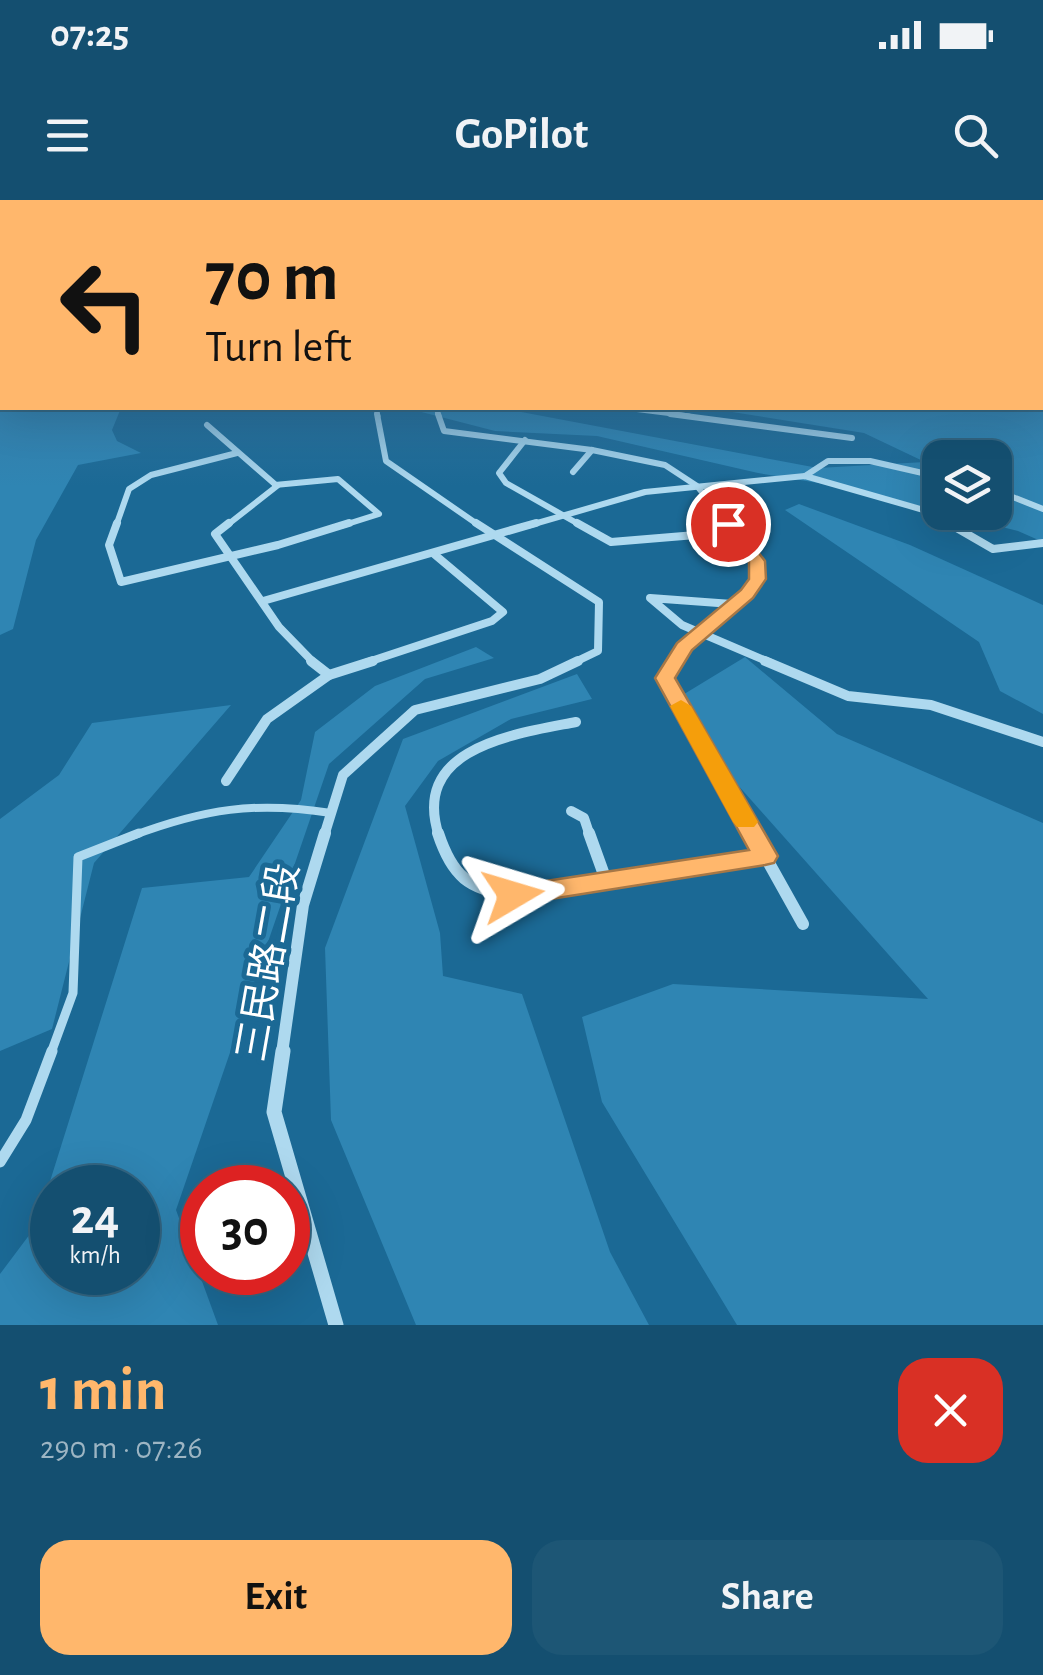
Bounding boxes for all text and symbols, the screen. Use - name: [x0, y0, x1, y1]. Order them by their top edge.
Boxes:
- text: 07:25: [50, 16, 129, 54]
- icon: menu: [40, 108, 95, 163]
- icon: search: [948, 108, 1003, 163]
- text: GoPilot: [455, 112, 588, 157]
- icon: left: [40, 240, 170, 370]
- text: 70 m: [205, 243, 339, 313]
- text: Turn left: [205, 325, 352, 370]
- map controls: [922, 440, 1012, 530]
- button: layers: [922, 440, 1012, 530]
- pin: [686, 482, 771, 567]
- icon: arrive: [701, 497, 756, 552]
- position arrow: [461, 843, 565, 947]
- street label: 三民路二段: [230, 860, 306, 1064]
- speed limit sign: 30: [180, 1165, 310, 1295]
- text: 24: [71, 1193, 119, 1243]
- text: km/h: [69, 1243, 121, 1268]
- button: close: [898, 1358, 1003, 1463]
- text: 1 min: [40, 1361, 166, 1421]
- text: 290 m · 07:26: [40, 1432, 202, 1464]
- button: Exit: [40, 1540, 512, 1655]
- button: Share: [532, 1540, 1003, 1655]

